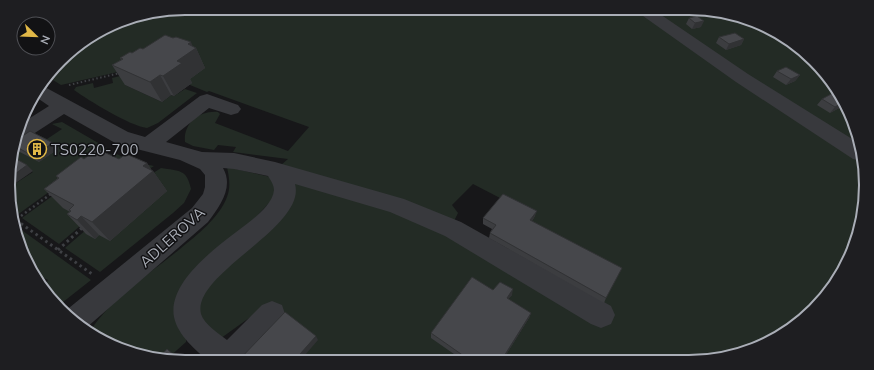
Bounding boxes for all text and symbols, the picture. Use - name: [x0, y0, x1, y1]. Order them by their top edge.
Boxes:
- north arrow: [16, 16, 56, 56]
- text: N: [37, 33, 53, 46]
- building icon: TS0220-700: [26, 138, 48, 160]
- place label: TS0220-700: [51, 140, 138, 159]
- street label: ADLEROVA: [135, 203, 209, 271]

